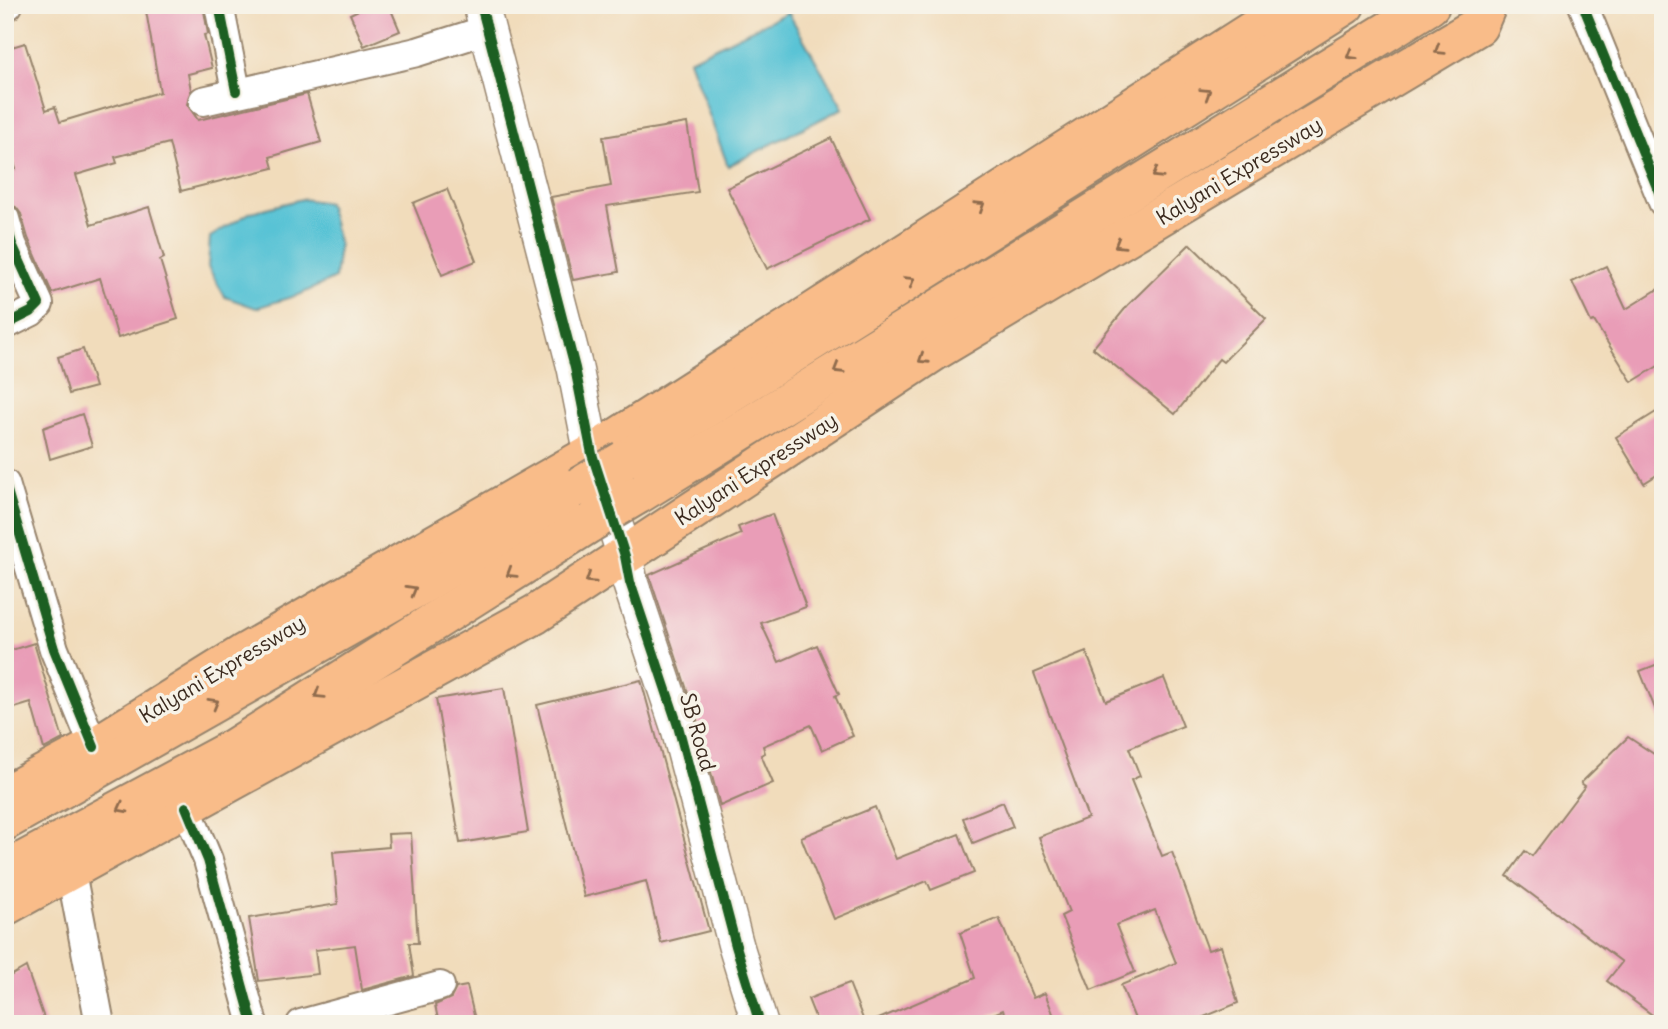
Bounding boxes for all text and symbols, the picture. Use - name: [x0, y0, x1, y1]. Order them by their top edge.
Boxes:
- one-way arrow: [1434, 41, 1447, 54]
- one-way arrow: [1346, 47, 1359, 60]
- one-way arrow: [1198, 89, 1211, 102]
- street label: Kalyani Expressway: [1151, 111, 1327, 231]
- one-way arrow: [1152, 165, 1165, 178]
- one-way arrow: [972, 202, 985, 215]
- one-way arrow: [1113, 235, 1126, 248]
- one-way arrow: [902, 277, 915, 289]
- one-way arrow: [917, 351, 930, 364]
- one-way arrow: [833, 361, 846, 374]
- street label: Kalyani Expressway: [670, 406, 842, 532]
- one-way arrow: [506, 564, 519, 577]
- one-way arrow: [584, 571, 597, 584]
- one-way arrow: [404, 585, 417, 598]
- street label: Kalyani Expressway: [134, 609, 310, 729]
- one-way arrow: [314, 686, 327, 699]
- street label: SB Road: [674, 690, 722, 774]
- one-way arrow: [206, 698, 219, 711]
- one-way arrow: [117, 800, 129, 813]

